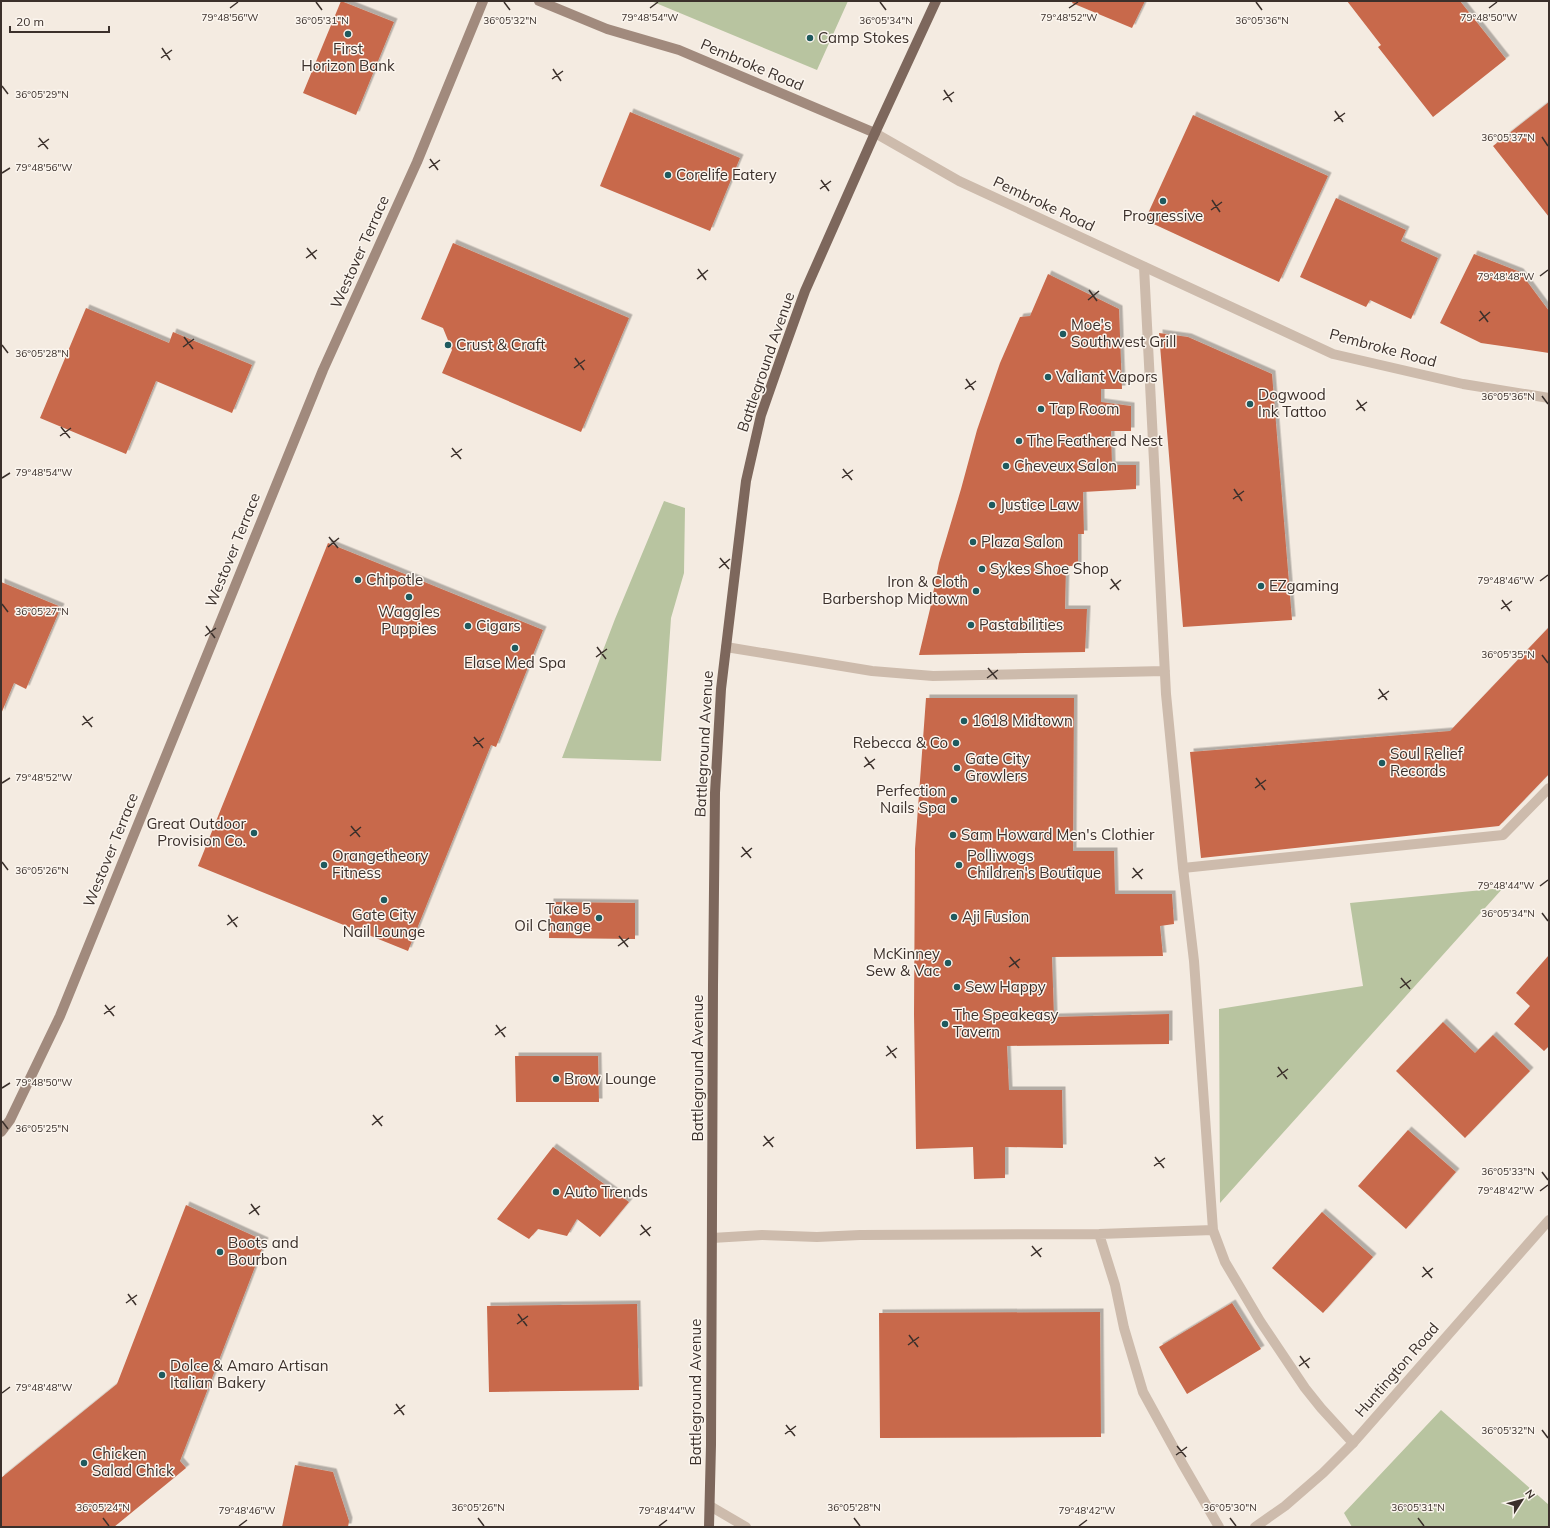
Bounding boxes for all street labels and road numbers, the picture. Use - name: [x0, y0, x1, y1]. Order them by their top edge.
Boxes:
- street label: Pembroke Road: [698, 34, 807, 95]
- street label: Pembroke Road: [990, 172, 1098, 235]
- street label: Westover Terrace: [326, 192, 393, 311]
- street label: Battleground Avenue: [733, 289, 798, 434]
- street label: Pembroke Road: [1328, 324, 1439, 371]
- street label: Westover Terrace: [201, 490, 264, 610]
- street label: Battleground Avenue: [690, 670, 717, 818]
- street label: Westover Terrace: [79, 790, 142, 910]
- street label: Battleground Avenue: [688, 995, 707, 1141]
- street label: Battleground Avenue: [686, 1319, 705, 1465]
- street label: Huntington Road: [1350, 1319, 1443, 1421]

